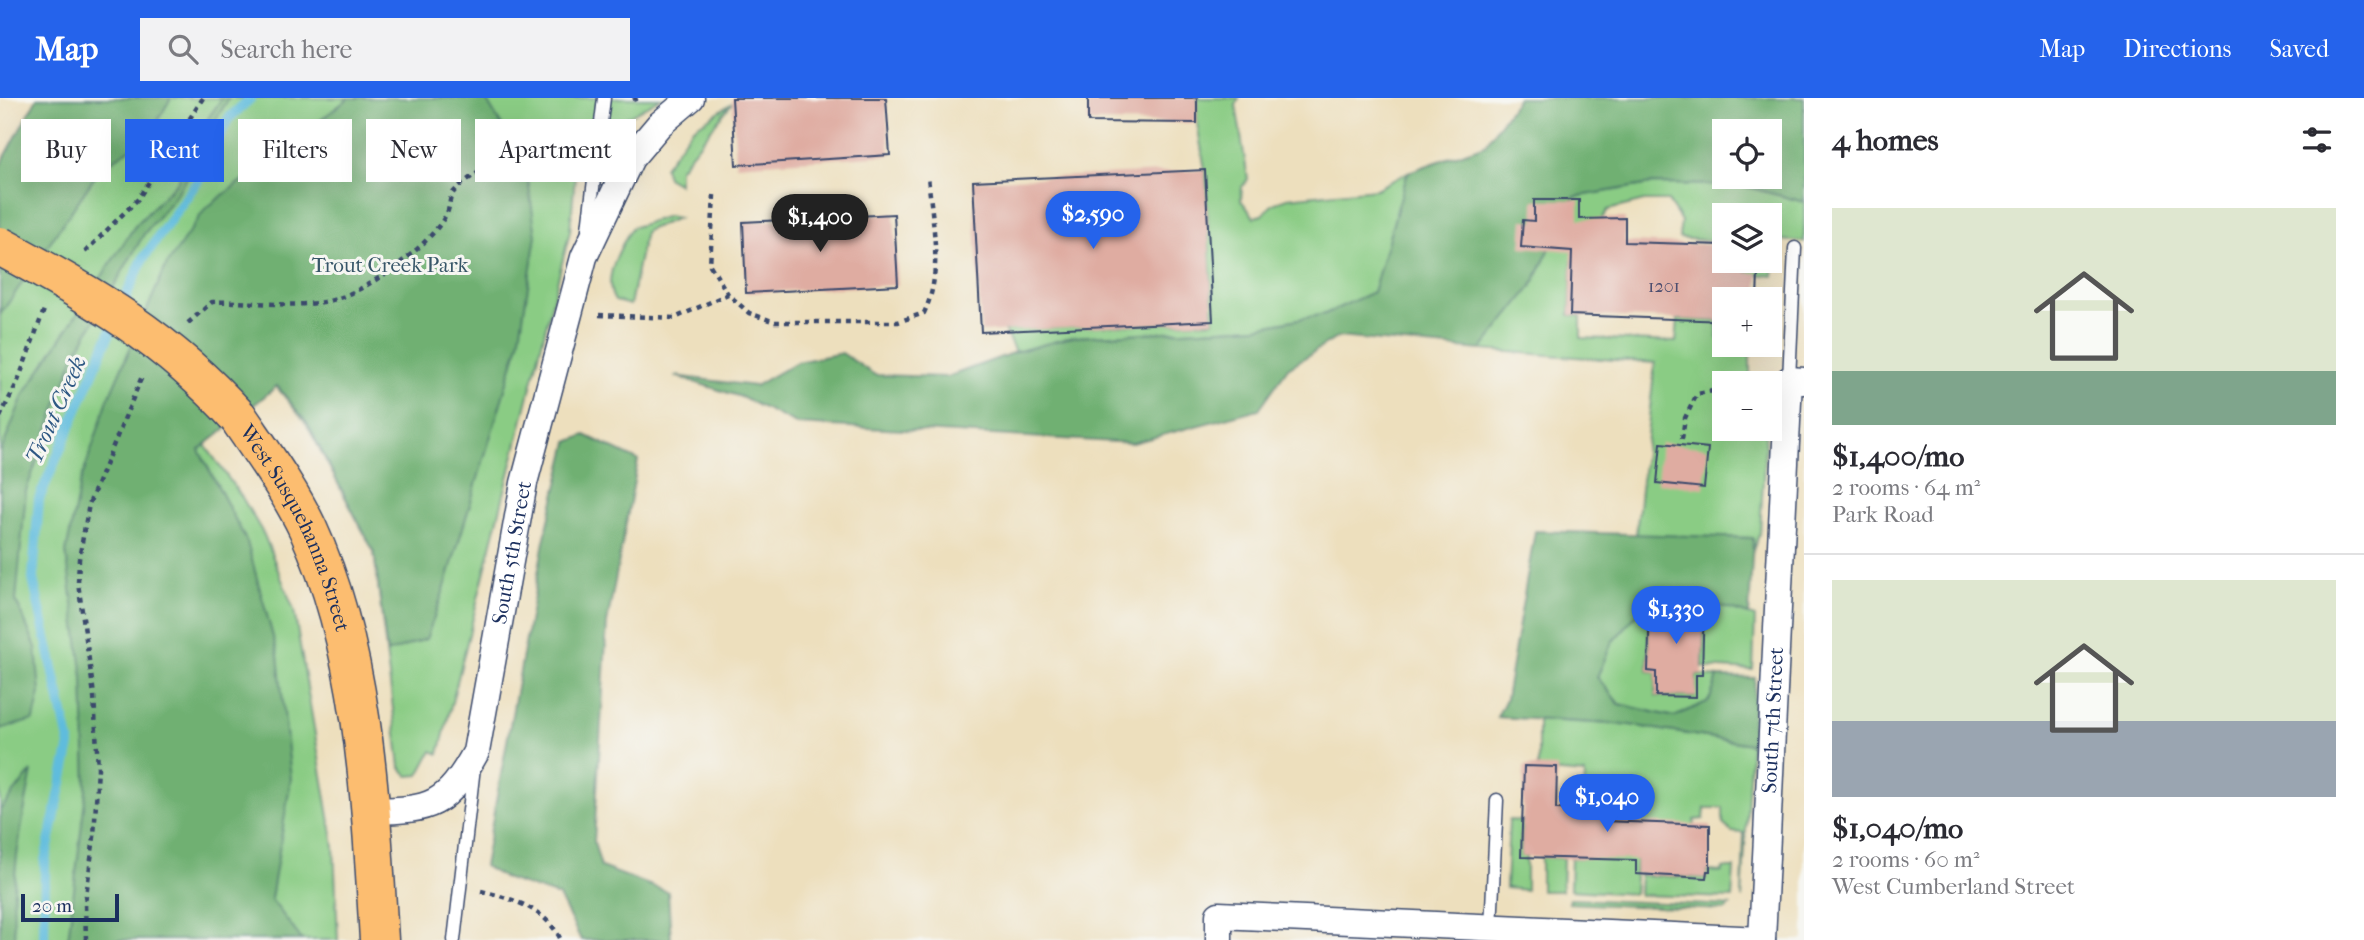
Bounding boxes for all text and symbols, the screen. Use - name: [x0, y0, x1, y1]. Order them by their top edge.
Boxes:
- search box: [140, 18, 630, 81]
- text: Map: [35, 30, 98, 69]
- icon: search: [164, 30, 202, 68]
- text: Search here: [220, 34, 352, 65]
- text: Map: [2039, 35, 2085, 63]
- text: Directions: [2123, 35, 2231, 63]
- text: Saved: [2269, 35, 2329, 63]
- chip: Buy: [21, 119, 111, 182]
- chip: Rent: [125, 119, 224, 182]
- chip: Filters: [238, 119, 352, 182]
- chip: New: [366, 119, 461, 182]
- chip: Apartment: [475, 119, 636, 182]
- map controls: [1712, 119, 1782, 441]
- button: locate: [1712, 119, 1782, 189]
- icon: filters: [2298, 121, 2336, 159]
- text: 4 homes: [1832, 123, 1939, 158]
- pin: $2,590: [1036, 192, 1150, 251]
- pin: $1,400: [763, 194, 877, 254]
- text: $2,590: [1062, 200, 1125, 227]
- text: $1,400: [787, 203, 853, 230]
- button: layers: [1712, 203, 1782, 273]
- park label: Trout Creek Park: [312, 253, 468, 277]
- icon: home: [2021, 253, 2147, 379]
- house number: 1201: [1648, 276, 1680, 297]
- button: +: [1712, 287, 1782, 357]
- water label: Trout Creek: [20, 352, 92, 468]
- button: −: [1712, 371, 1782, 441]
- street label: West Susquehanna Street: [234, 419, 355, 634]
- text: $1,400/mo: [1832, 439, 1964, 474]
- text: 2 rooms · 64 m²: [1832, 474, 1980, 501]
- street label: South 5th Street: [487, 478, 536, 626]
- text: Park Road: [1832, 501, 1934, 528]
- pin: $1,330: [1619, 587, 1733, 646]
- text: $1,330: [1647, 595, 1705, 622]
- icon: home: [2021, 625, 2147, 751]
- street label: South 7th Street: [1757, 646, 1788, 794]
- pin: $1,040: [1550, 774, 1664, 834]
- text: $1,040: [1575, 783, 1639, 810]
- text: $1,040/mo: [1832, 811, 1963, 846]
- text: 2 rooms · 60 m²: [1832, 846, 1979, 873]
- text: West Cumberland Street: [1832, 873, 2075, 900]
- scale bar: [21, 891, 119, 923]
- text: 20 m: [32, 895, 72, 917]

